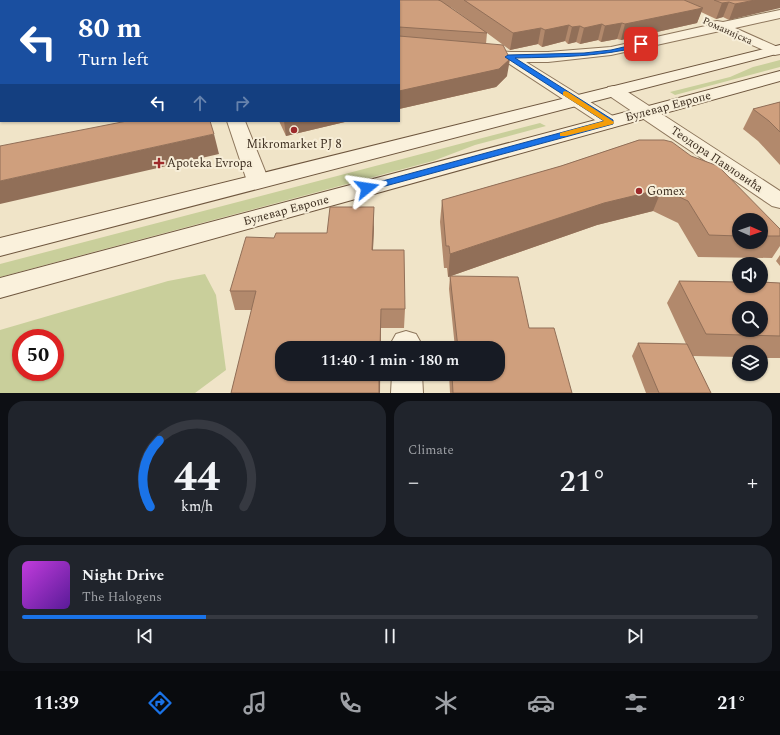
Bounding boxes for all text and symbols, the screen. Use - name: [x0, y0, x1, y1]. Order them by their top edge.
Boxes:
- text: 80 m: [78, 7, 142, 50]
- street label: Романијска: [700, 13, 755, 49]
- icon: left: [12, 16, 64, 68]
- pin: [624, 27, 658, 61]
- icon: arrive: [630, 33, 652, 55]
- text: Turn left: [78, 46, 149, 73]
- street label: Булевар Европе: [623, 86, 713, 127]
- icon: left: [147, 92, 169, 114]
- icon: ahead: [189, 92, 211, 114]
- icon: right: [231, 92, 253, 114]
- street label: Теодора Павловића: [666, 121, 767, 198]
- marker: Mikromarket PJ 8: [289, 125, 299, 135]
- place label: Mikromarket PJ 8: [247, 135, 341, 154]
- place label: Apoteka Evropa: [167, 154, 252, 173]
- marker: Apoteka Evropa: [154, 158, 164, 168]
- position arrow: [346, 167, 388, 209]
- place label: Gomex: [647, 182, 685, 201]
- marker: Gomex: [634, 186, 644, 196]
- street label: Булевар Европе: [241, 190, 331, 231]
- north arrow: [732, 213, 768, 249]
- map controls: [732, 213, 768, 381]
- button: sound: [732, 257, 768, 293]
- button: search: [732, 301, 768, 337]
- speed limit sign: 50: [12, 329, 64, 381]
- button: layers: [732, 345, 768, 381]
- text: 11:40 · 1 min · 180 m: [321, 349, 459, 372]
- text: Climate: [408, 440, 454, 460]
- text: 44: [174, 446, 220, 509]
- text: 21°: [559, 459, 607, 505]
- text: −: [408, 466, 419, 499]
- text: +: [747, 466, 758, 499]
- text: km/h: [181, 496, 213, 518]
- text: Night Drive: [82, 564, 164, 587]
- text: The Halogens: [82, 587, 162, 607]
- icon: previous: [134, 625, 156, 647]
- icon: pause: [379, 625, 401, 647]
- icon: next: [624, 625, 646, 647]
- icon: directions: [146, 689, 174, 717]
- icon: music: [241, 689, 269, 717]
- icon: phone: [336, 689, 364, 717]
- icon: climate: [432, 689, 460, 717]
- icon: car: [527, 689, 555, 717]
- icon: filters: [622, 689, 650, 717]
- text: 11:39: [34, 690, 79, 717]
- text: 21°: [717, 690, 746, 717]

